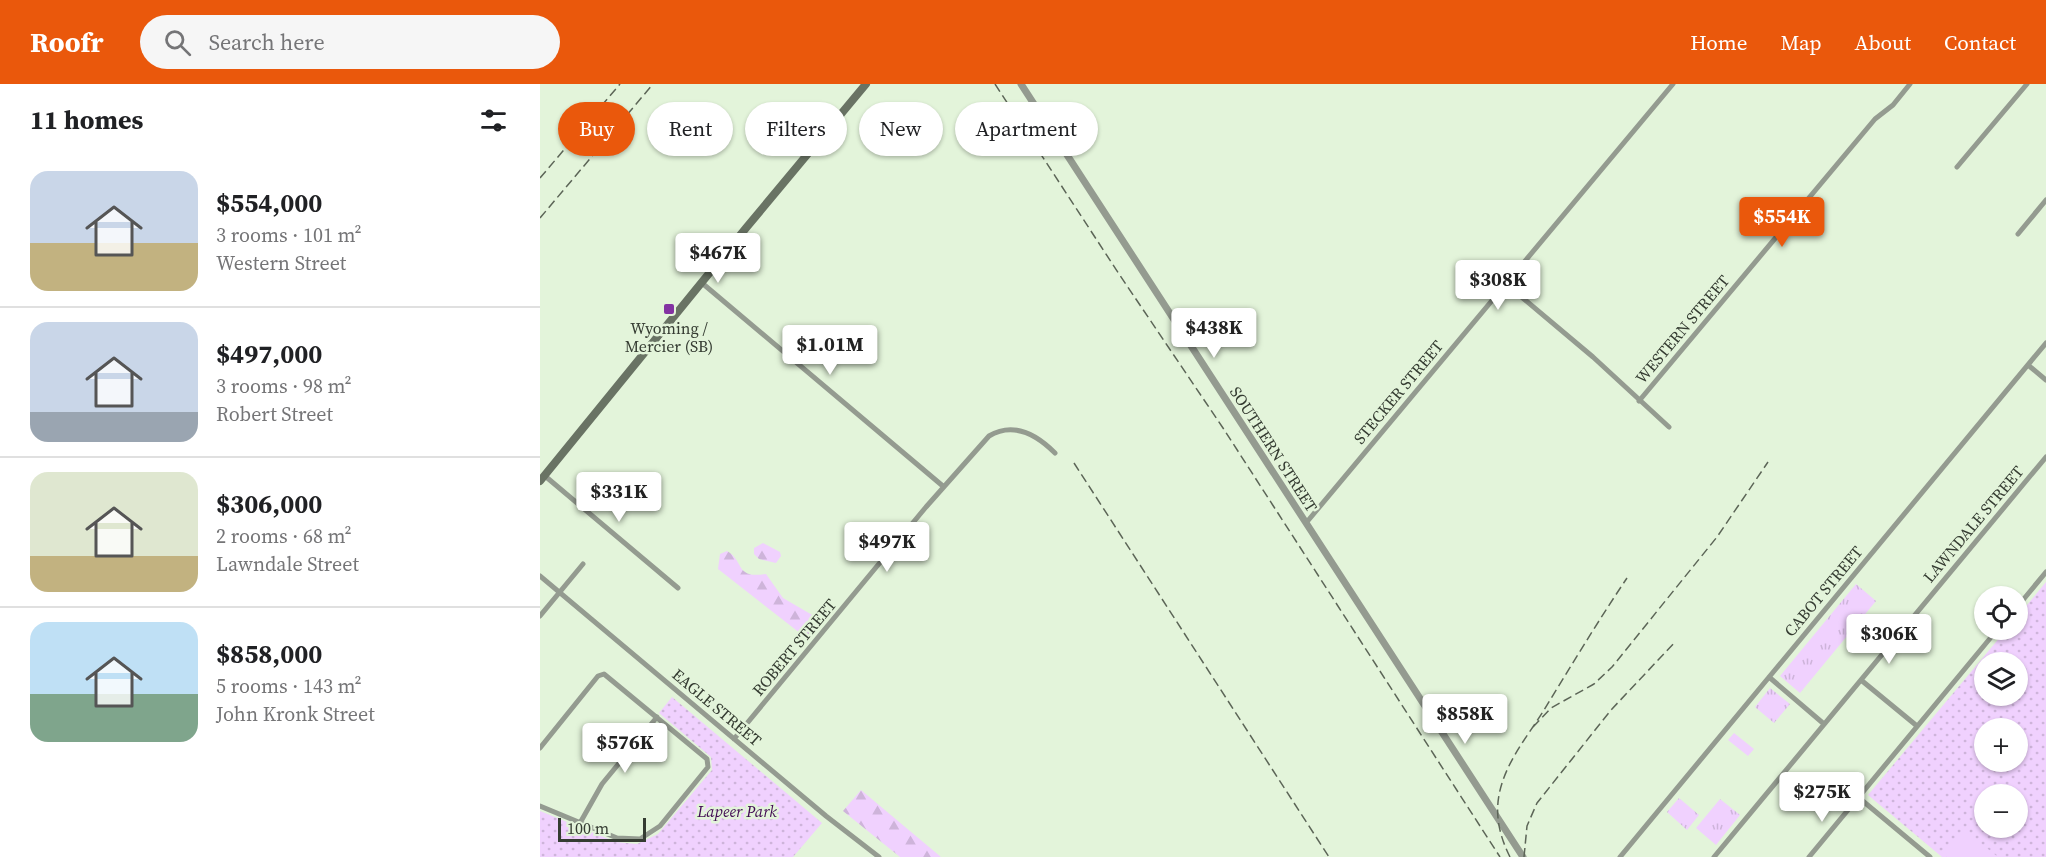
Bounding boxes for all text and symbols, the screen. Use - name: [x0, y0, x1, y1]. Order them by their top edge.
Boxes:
- search box: [140, 15, 560, 69]
- text: Roofr: [30, 23, 104, 61]
- icon: search: [161, 26, 194, 59]
- text: Search here: [209, 27, 325, 57]
- text: Home: [1690, 28, 1748, 57]
- text: Map: [1781, 28, 1822, 57]
- text: About: [1855, 28, 1911, 57]
- text: Contact: [1944, 28, 2016, 57]
- text: 11 homes: [30, 102, 143, 138]
- chip: Buy: [558, 102, 635, 156]
- chip: Rent: [647, 102, 733, 156]
- chip: Filters: [745, 102, 847, 156]
- chip: New: [859, 102, 943, 156]
- chip: Apartment: [955, 102, 1098, 156]
- icon: filters: [477, 104, 510, 137]
- text: $554,000: [216, 185, 322, 221]
- icon: home: [78, 195, 150, 267]
- pin: $554K: [1740, 197, 1824, 248]
- text: $554K: [1753, 202, 1811, 230]
- text: 3 rooms · 101 m²: [216, 221, 362, 249]
- pin: $467K: [676, 233, 760, 284]
- text: $467K: [689, 238, 747, 266]
- text: Western Street: [216, 249, 346, 277]
- pin: $308K: [1456, 260, 1540, 311]
- text: $308K: [1469, 265, 1527, 293]
- street label: WESTERN STREET: [1630, 270, 1734, 388]
- marker: Wyoming / Mercier (SB): [662, 302, 676, 316]
- pin: $438K: [1172, 308, 1256, 359]
- text: $438K: [1185, 313, 1243, 341]
- place label: Wyoming / Mercier (SB): [625, 317, 713, 357]
- pin: $1.01M: [781, 325, 879, 376]
- text: $1.01M: [796, 330, 864, 358]
- street label: STECKER STREET: [1348, 335, 1448, 448]
- text: $497,000: [216, 336, 322, 372]
- icon: home: [78, 346, 150, 418]
- text: 3 rooms · 98 m²: [216, 372, 352, 400]
- street label: SOUTHERN STREET: [1225, 382, 1323, 516]
- text: Robert Street: [216, 400, 333, 428]
- street label: LAWNDALE STREET: [1918, 461, 2029, 587]
- pin: $331K: [577, 472, 661, 523]
- text: $331K: [590, 477, 648, 505]
- text: $306,000: [216, 486, 322, 522]
- icon: home: [78, 496, 150, 568]
- text: 2 rooms · 68 m²: [216, 522, 352, 550]
- pin: $497K: [845, 522, 929, 573]
- text: $497K: [858, 527, 916, 555]
- street label: CABOT STREET: [1779, 541, 1868, 641]
- text: Lawndale Street: [216, 550, 359, 578]
- map controls: [1974, 586, 2028, 838]
- button: locate: [1974, 586, 2028, 640]
- street label: ROBERT STREET: [747, 594, 841, 700]
- pin: $306K: [1847, 614, 1931, 665]
- text: $306K: [1860, 619, 1918, 647]
- text: $858,000: [216, 636, 322, 672]
- icon: home: [78, 646, 150, 718]
- button: layers: [1974, 652, 2028, 706]
- street label: EAGLE STREET: [668, 663, 766, 751]
- text: 5 rooms · 143 m²: [216, 672, 362, 700]
- pin: $858K: [1423, 694, 1507, 745]
- text: $858K: [1436, 699, 1494, 727]
- text: John Kronk Street: [216, 700, 375, 728]
- button: +: [1974, 718, 2028, 772]
- pin: $576K: [583, 723, 667, 774]
- text: $576K: [596, 728, 654, 756]
- pin: $275K: [1780, 772, 1864, 823]
- text: $275K: [1793, 777, 1851, 805]
- button: −: [1974, 784, 2028, 838]
- park label: Lapeer Park: [696, 800, 777, 822]
- scale bar: [558, 815, 646, 842]
- text: 100 m: [567, 817, 609, 839]

